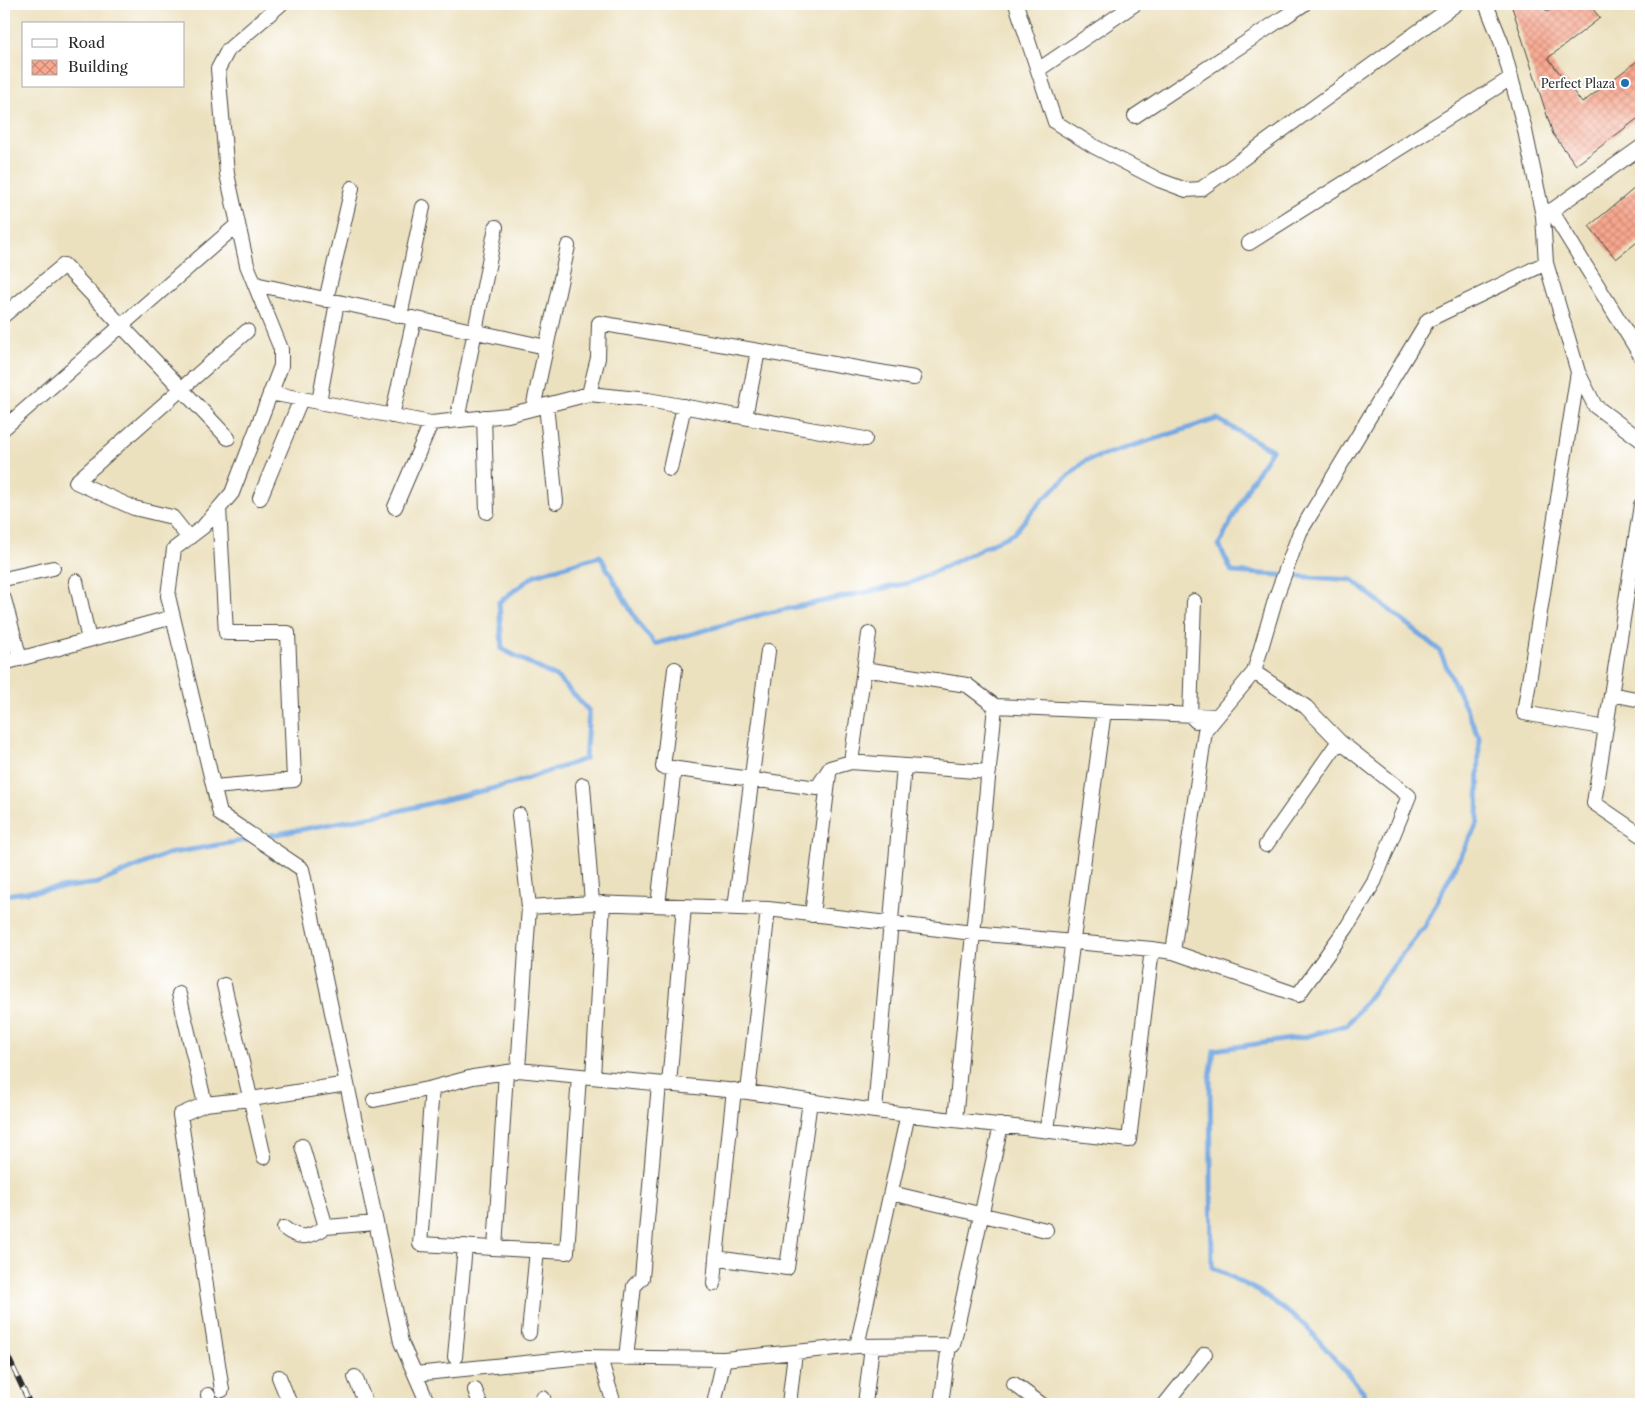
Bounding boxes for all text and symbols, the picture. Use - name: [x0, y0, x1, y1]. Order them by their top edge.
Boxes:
- legend: [22, 22, 185, 88]
- text: Road: [68, 33, 105, 52]
- text: Building: [68, 57, 128, 76]
- place label: Perfect Plaza: [1541, 76, 1616, 91]
- marker: Perfect Plaza: [1619, 77, 1631, 89]

